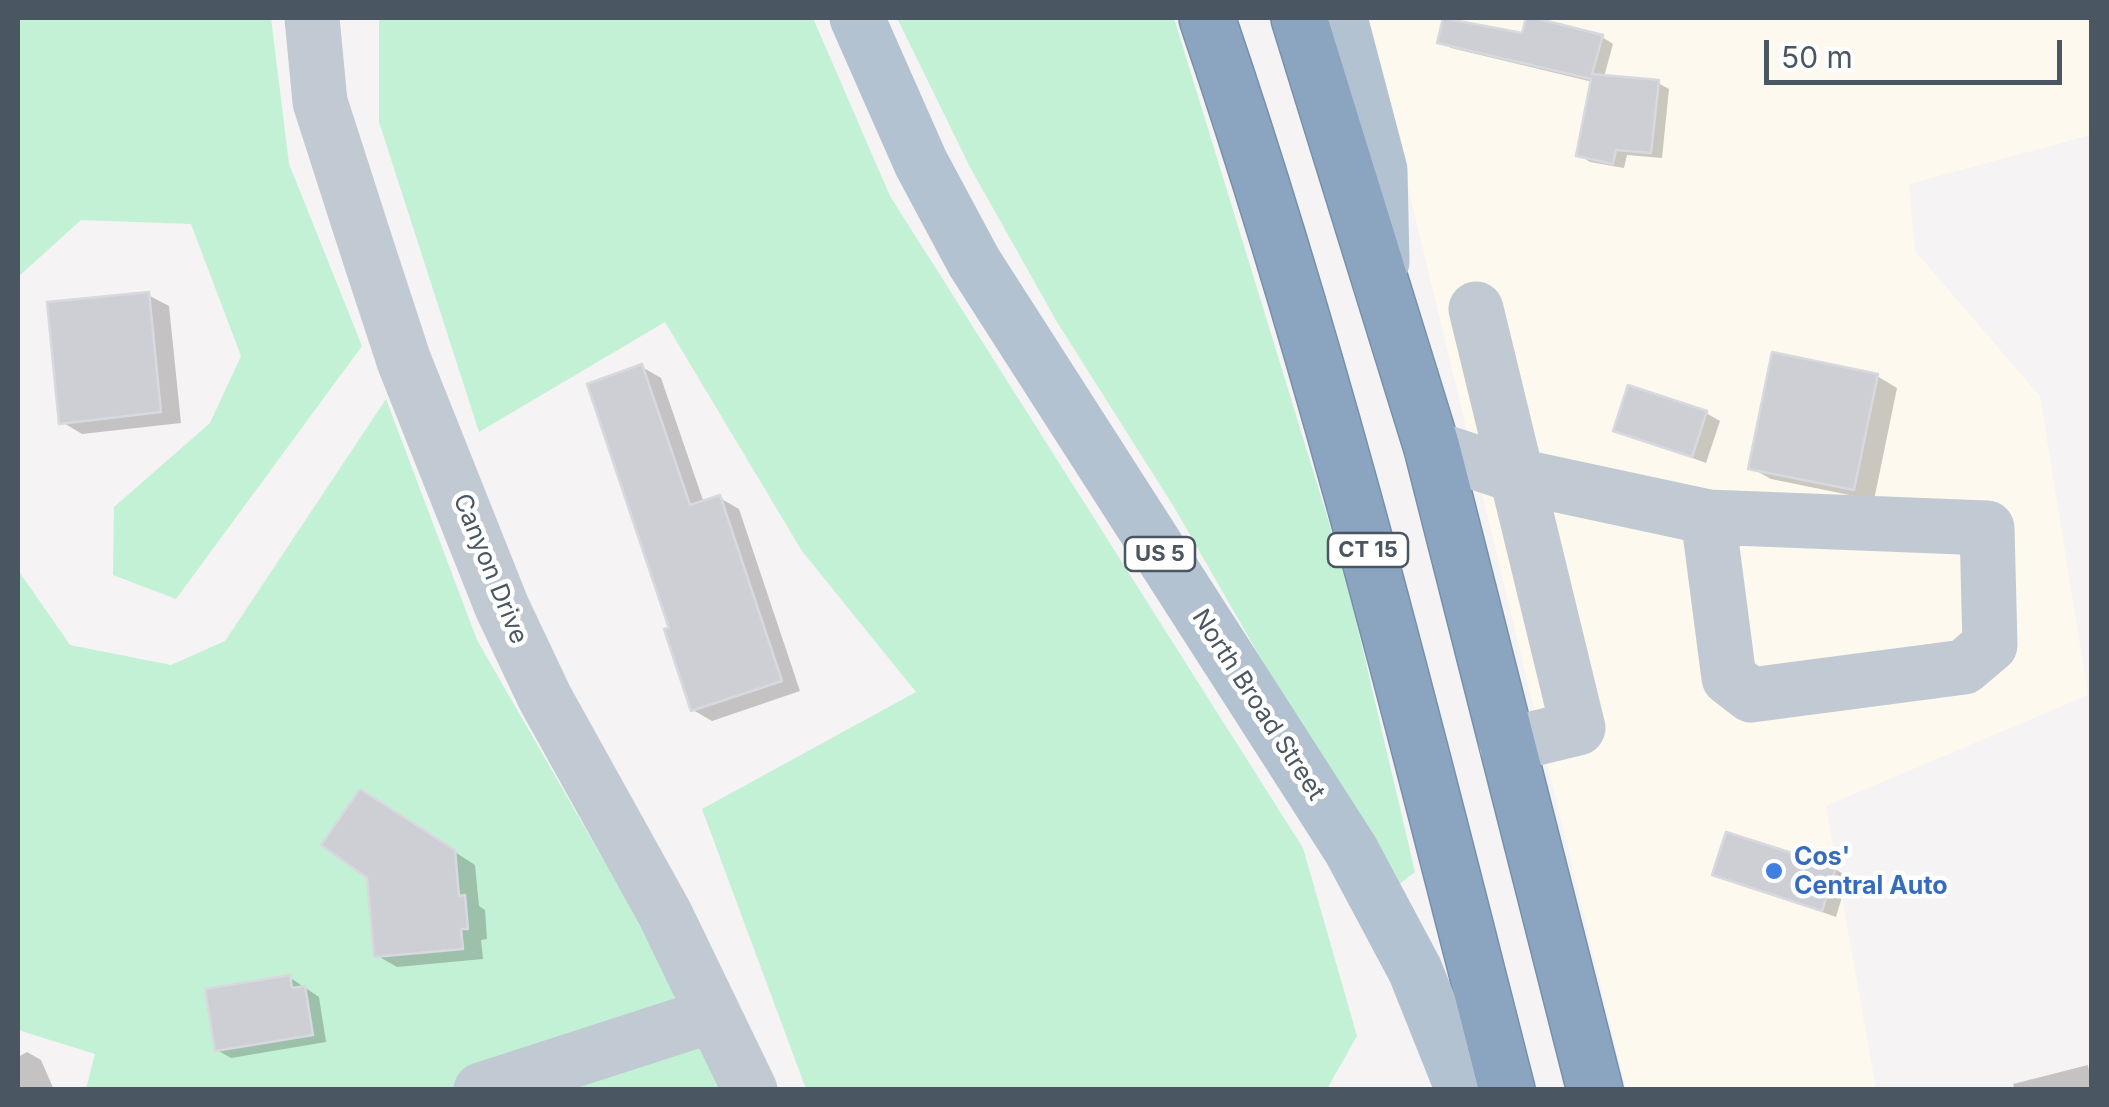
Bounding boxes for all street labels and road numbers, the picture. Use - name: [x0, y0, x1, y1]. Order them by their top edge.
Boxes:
- street label: Canyon Drive: [446, 490, 534, 648]
- road number: CT 15: [1328, 533, 1408, 567]
- road number: US 5: [1125, 537, 1195, 571]
- street label: North Broad Street: [1185, 604, 1331, 806]

